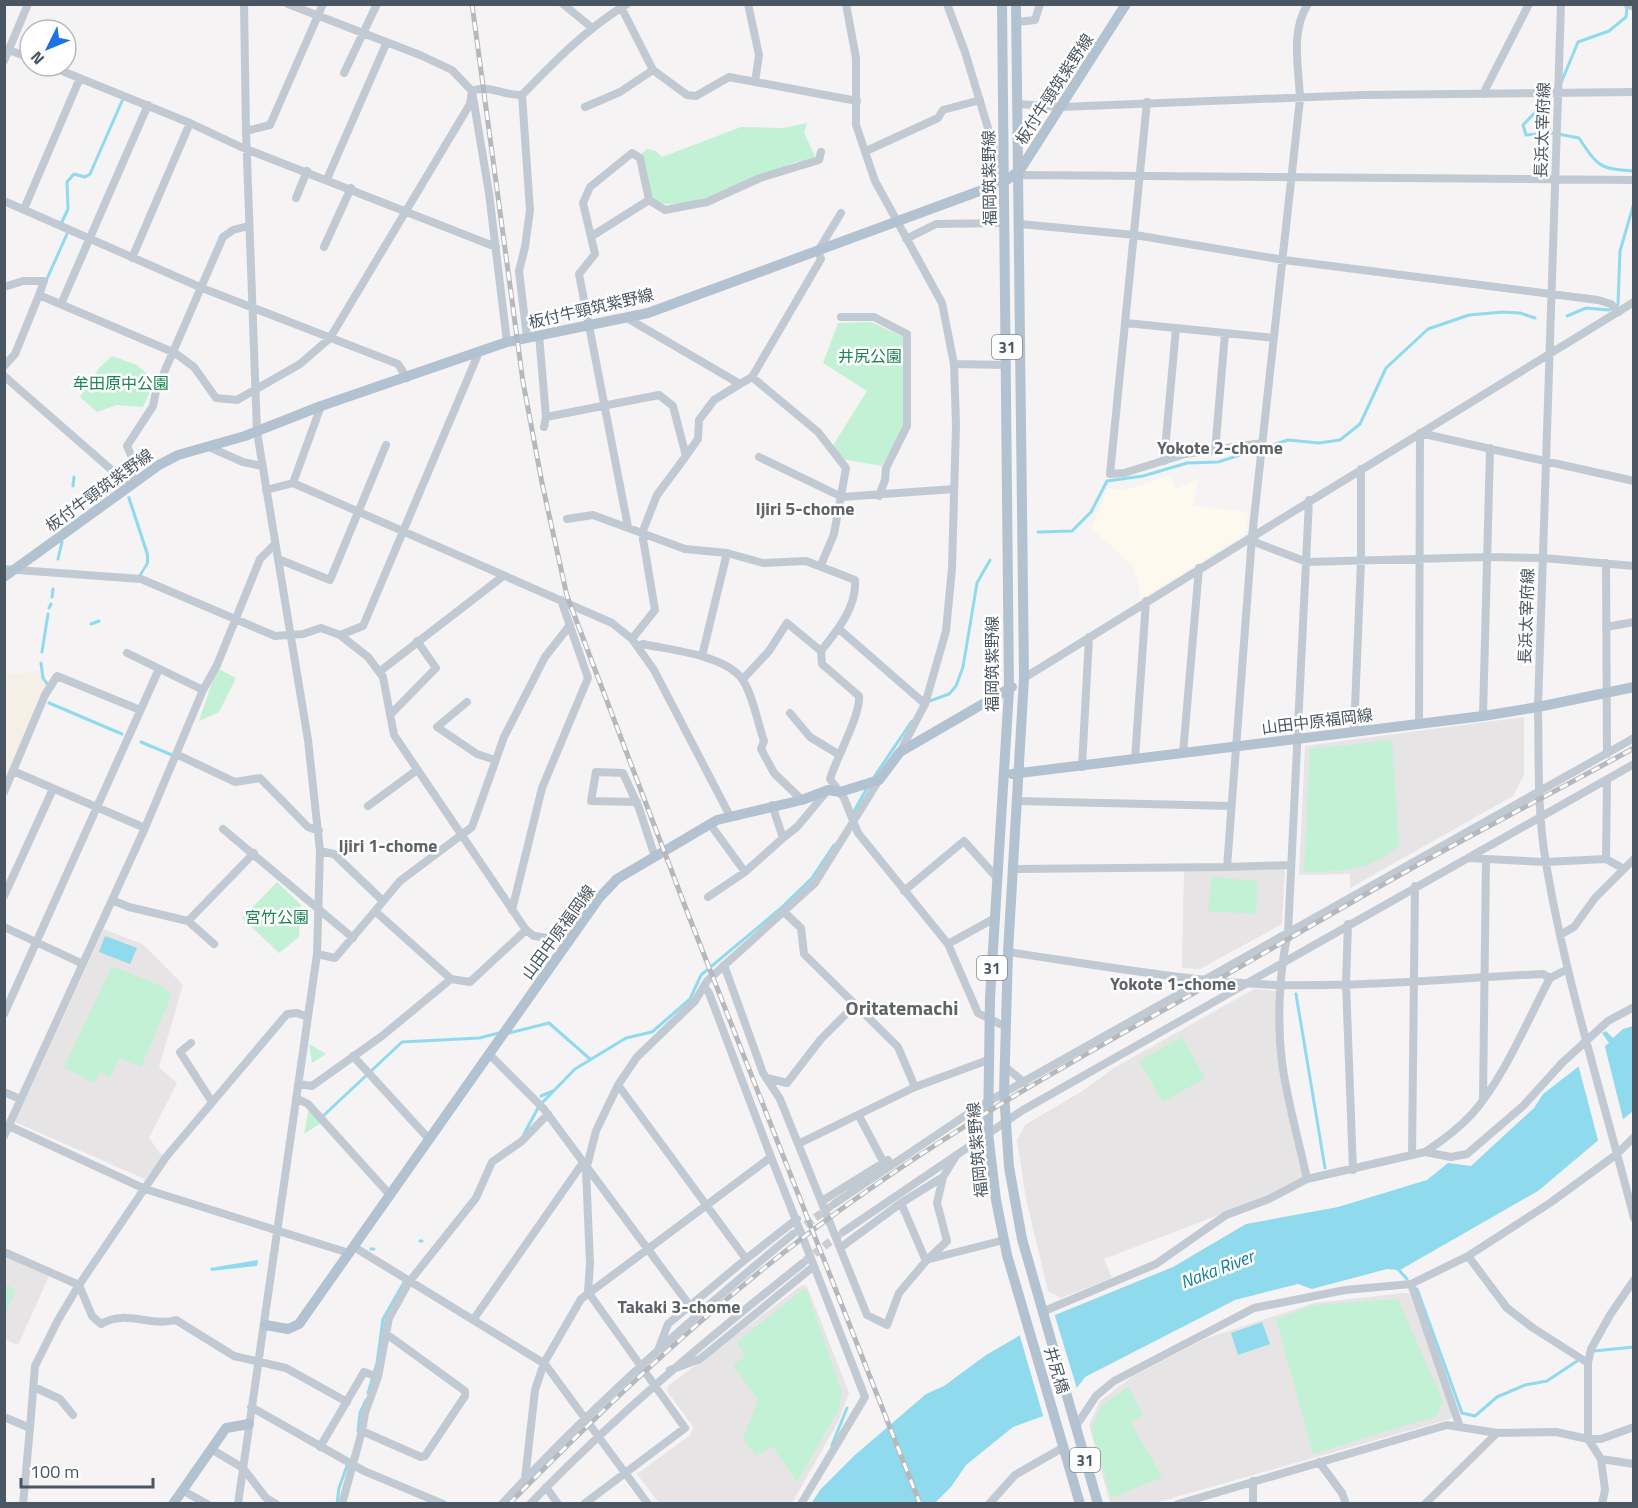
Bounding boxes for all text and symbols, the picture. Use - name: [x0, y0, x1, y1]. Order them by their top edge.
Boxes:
- north arrow: [18, 18, 78, 78]
- street label: 板付牛頸筑紫野線: [1009, 29, 1099, 149]
- text: N: [24, 46, 50, 70]
- street label: 長浜太宰府線: [1528, 82, 1556, 178]
- street label: 福岡筑紫野線: [976, 130, 1002, 226]
- street label: 板付牛頸筑紫野線: [526, 282, 656, 334]
- road number: 31: [992, 335, 1022, 359]
- park label: 井尻公園: [838, 344, 902, 368]
- park label: 牟田原中公園: [73, 371, 169, 395]
- district label: Yokote 2-chome: [1157, 434, 1283, 461]
- street label: 板付牛頸筑紫野線: [40, 443, 158, 537]
- district label: Ijiri 5-chome: [755, 495, 855, 522]
- street label: 長浜太宰府線: [1512, 568, 1540, 664]
- street label: 福岡筑紫野線: [980, 616, 1004, 712]
- street label: 山田中原福岡線: [1260, 702, 1374, 740]
- district label: Ijiri 1-chome: [338, 832, 438, 859]
- street label: 山田中原福岡線: [515, 880, 601, 984]
- park label: 宮竹公園: [245, 905, 309, 929]
- road number: 31: [977, 956, 1007, 980]
- district label: Yokote 1-chome: [1110, 970, 1236, 997]
- district label: Oritatemachi: [846, 992, 958, 1023]
- street label: 福岡筑紫野線: [961, 1101, 993, 1199]
- water label: Naka River: [1176, 1242, 1260, 1295]
- district label: Takaki 3-chome: [618, 1293, 740, 1320]
- street label: 井尻橋: [1039, 1344, 1075, 1396]
- road number: 31: [1070, 1448, 1100, 1472]
- scale bar: [21, 1451, 153, 1489]
- text: 100 m: [30, 1458, 79, 1485]

